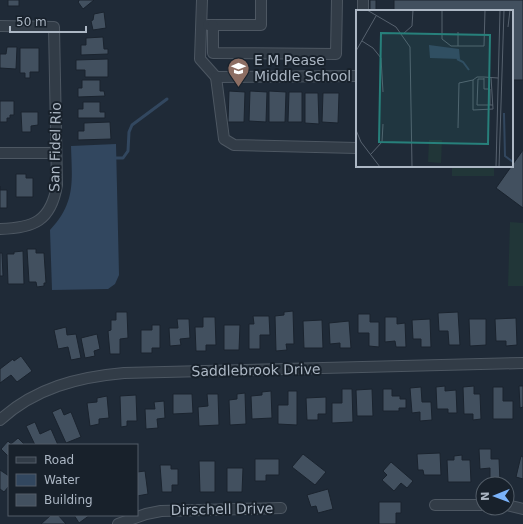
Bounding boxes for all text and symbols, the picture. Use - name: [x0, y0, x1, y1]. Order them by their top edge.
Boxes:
- scale bar: [10, 8, 86, 34]
- inset map: [356, 10, 513, 167]
- text: 50 m: [16, 15, 47, 29]
- place label: E M Pease Middle School: [254, 52, 351, 84]
- school or university icon: E M Pease Middle School: [225, 55, 251, 88]
- street label: San Fidel Rio: [46, 102, 64, 192]
- street label: Saddlebrook Drive: [191, 361, 321, 379]
- legend: [8, 444, 138, 516]
- text: Road: [44, 453, 74, 467]
- text: Water: [44, 473, 80, 487]
- north arrow: [475, 476, 515, 516]
- text: N: [479, 491, 492, 501]
- text: Building: [44, 493, 93, 507]
- street label: Dirschell Drive: [171, 500, 273, 518]

